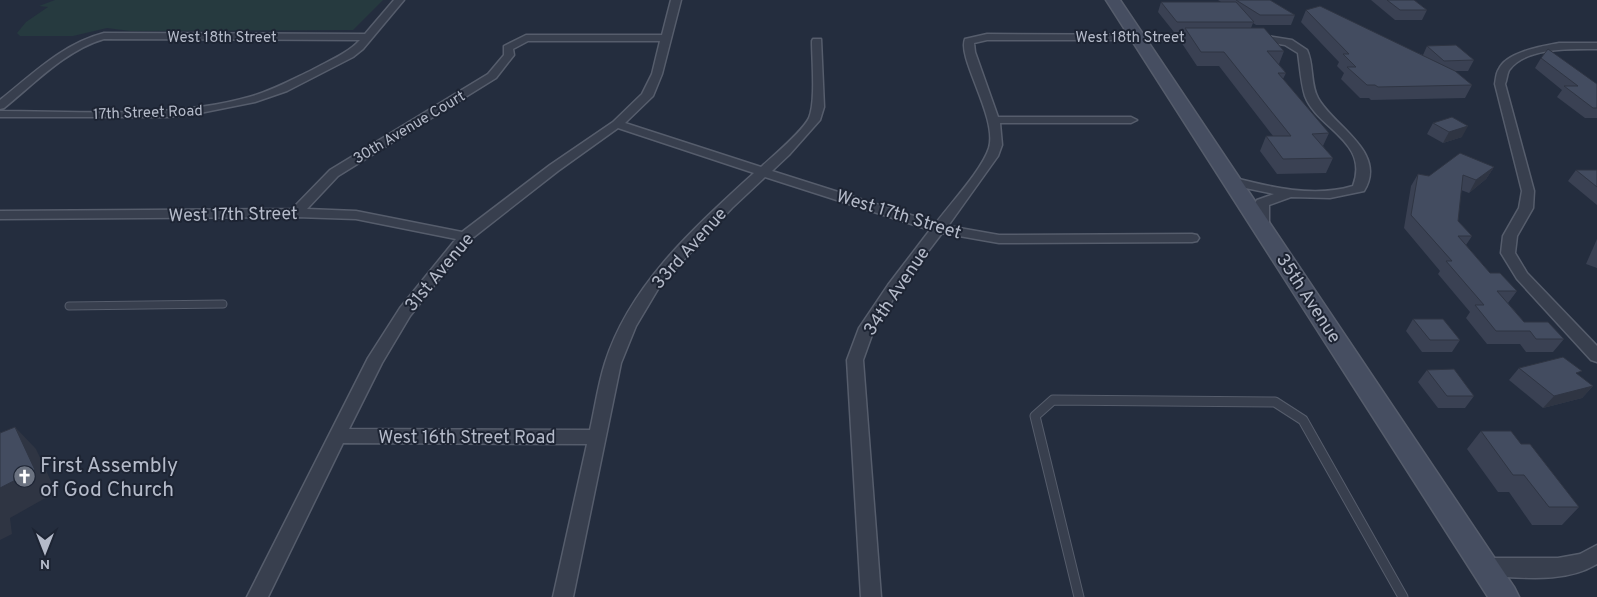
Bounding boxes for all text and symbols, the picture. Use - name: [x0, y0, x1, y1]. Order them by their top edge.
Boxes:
- street label: West 18th Street: [167, 29, 277, 48]
- street label: West 18th Street: [1075, 29, 1185, 48]
- street label: 30th Avenue Court: [350, 87, 469, 169]
- street label: 17th Street Road: [93, 102, 203, 125]
- street label: West 17th Street: [833, 186, 964, 245]
- street label: West 17th Street: [168, 203, 298, 228]
- street label: 33rd Avenue: [647, 203, 733, 295]
- street label: 31st Avenue: [401, 229, 480, 317]
- street label: 34th Avenue: [859, 243, 935, 341]
- street label: 35th Avenue: [1270, 250, 1345, 348]
- street label: West 16th Street Road: [378, 427, 556, 450]
- place label: First Assembly of God Church: [40, 453, 178, 504]
- church icon: First Assembly of God Church: [12, 465, 36, 489]
- north arrow: [20, 527, 70, 577]
- text: N: [40, 555, 50, 572]

